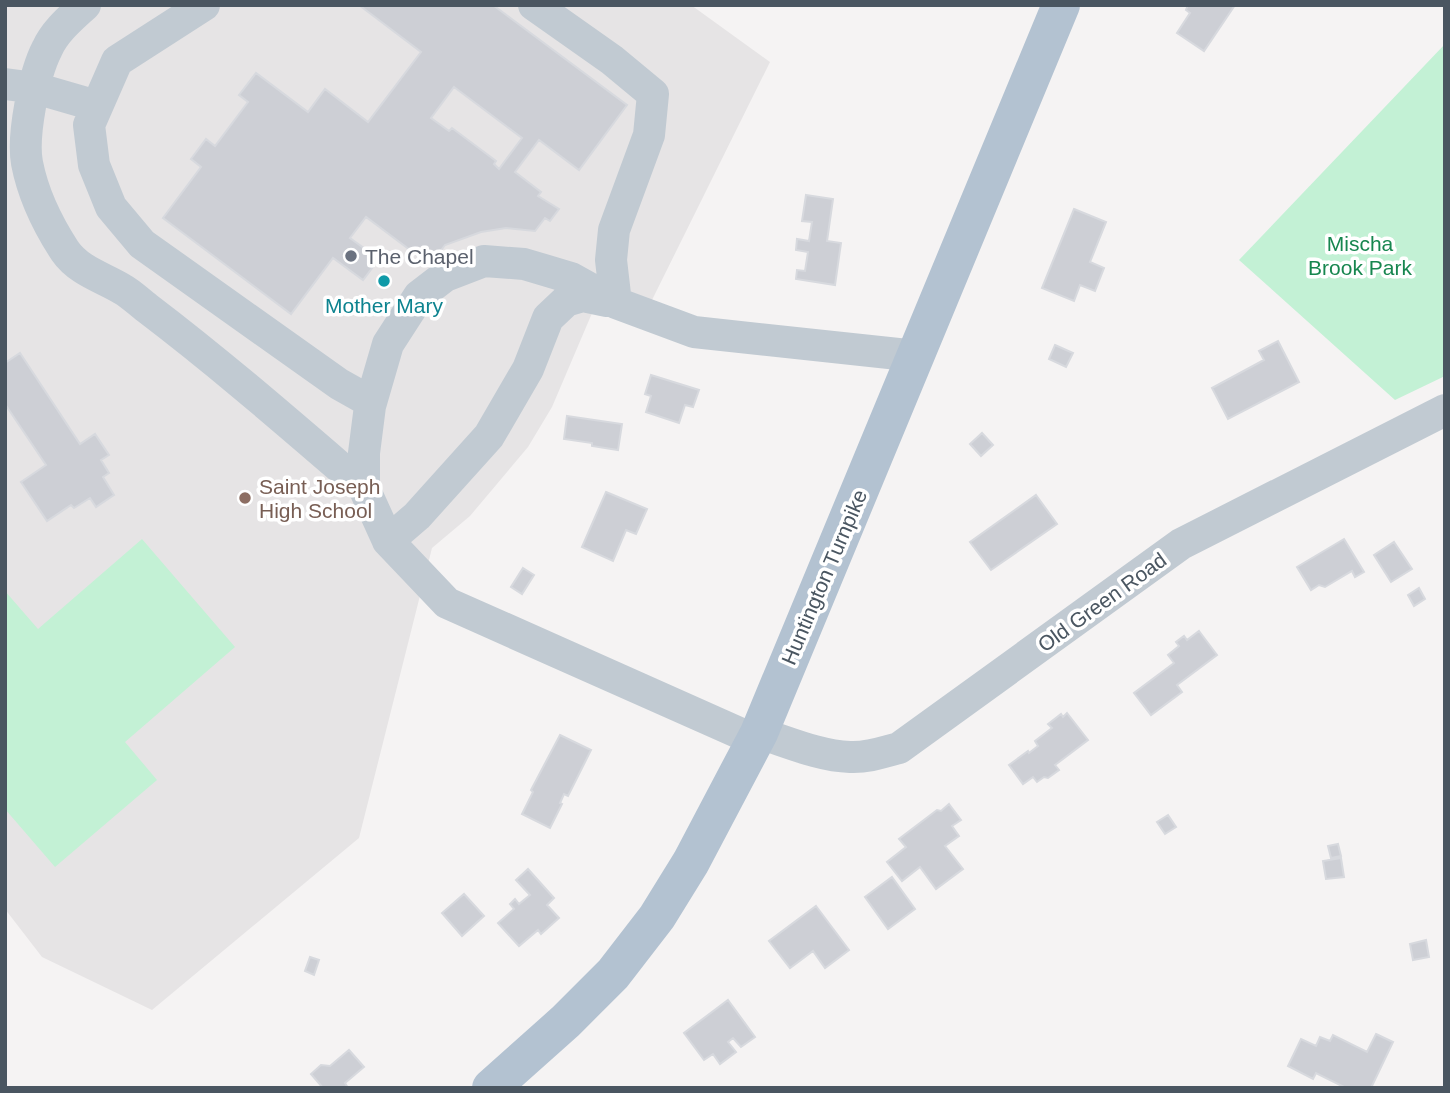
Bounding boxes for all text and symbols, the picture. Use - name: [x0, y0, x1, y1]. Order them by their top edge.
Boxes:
- park label: Mischa Brook Park: [1308, 232, 1412, 279]
- place label: The Chapel: [365, 245, 474, 268]
- marker: The Chapel: [343, 248, 359, 264]
- marker: Mother Mary: [376, 273, 392, 289]
- place label: Mother Mary: [325, 294, 443, 317]
- place label: Saint Joseph High School: [259, 475, 380, 522]
- street label: Huntington Turnpike: [777, 486, 871, 668]
- marker: Saint Joseph High School: [237, 490, 253, 506]
- street label: Old Green Road: [1033, 548, 1171, 656]

